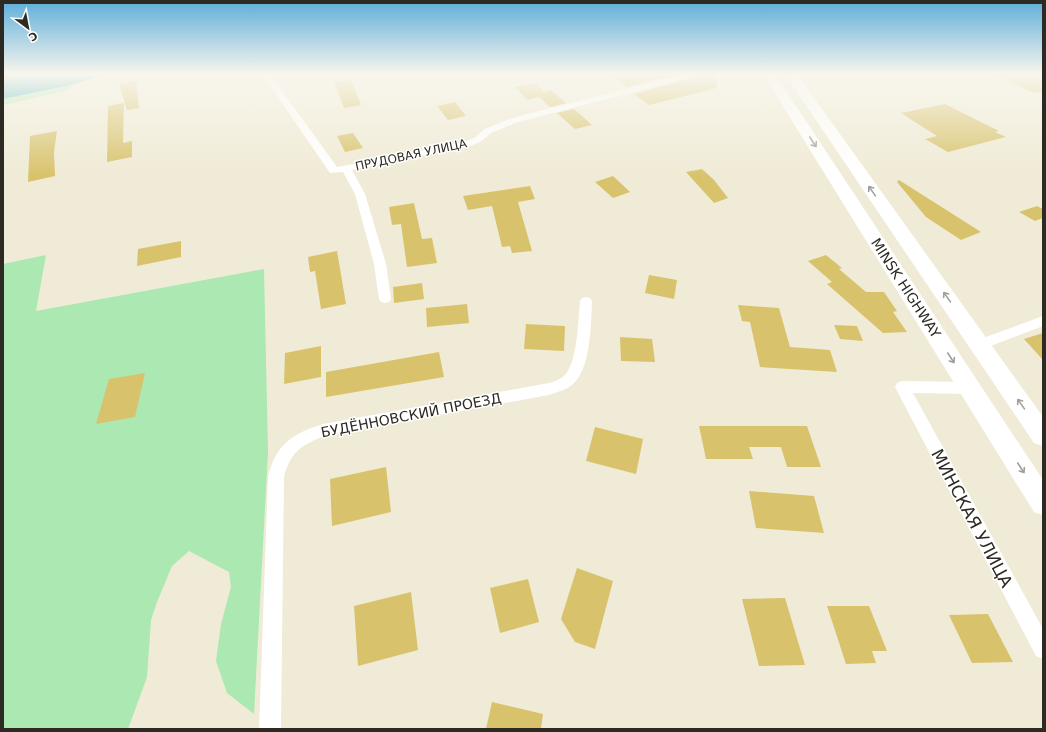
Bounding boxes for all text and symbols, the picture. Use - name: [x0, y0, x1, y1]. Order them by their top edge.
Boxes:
- north arrow: [8, 8, 48, 48]
- text: С: [26, 28, 40, 44]
- street label: ПРУДОВАЯ УЛИЦА: [354, 136, 469, 174]
- one-way arrow: [809, 136, 817, 147]
- one-way arrow: [868, 185, 876, 196]
- street label: MINSK HIGHWAY: [868, 235, 944, 341]
- one-way arrow: [943, 292, 951, 303]
- one-way arrow: [947, 352, 955, 364]
- street label: БУДЁННОВСКИЙ ПРОЕЗД: [319, 389, 503, 440]
- one-way arrow: [1017, 399, 1025, 410]
- street label: МИНСКАЯ УЛИЦА: [927, 445, 1017, 591]
- one-way arrow: [1017, 462, 1025, 474]

